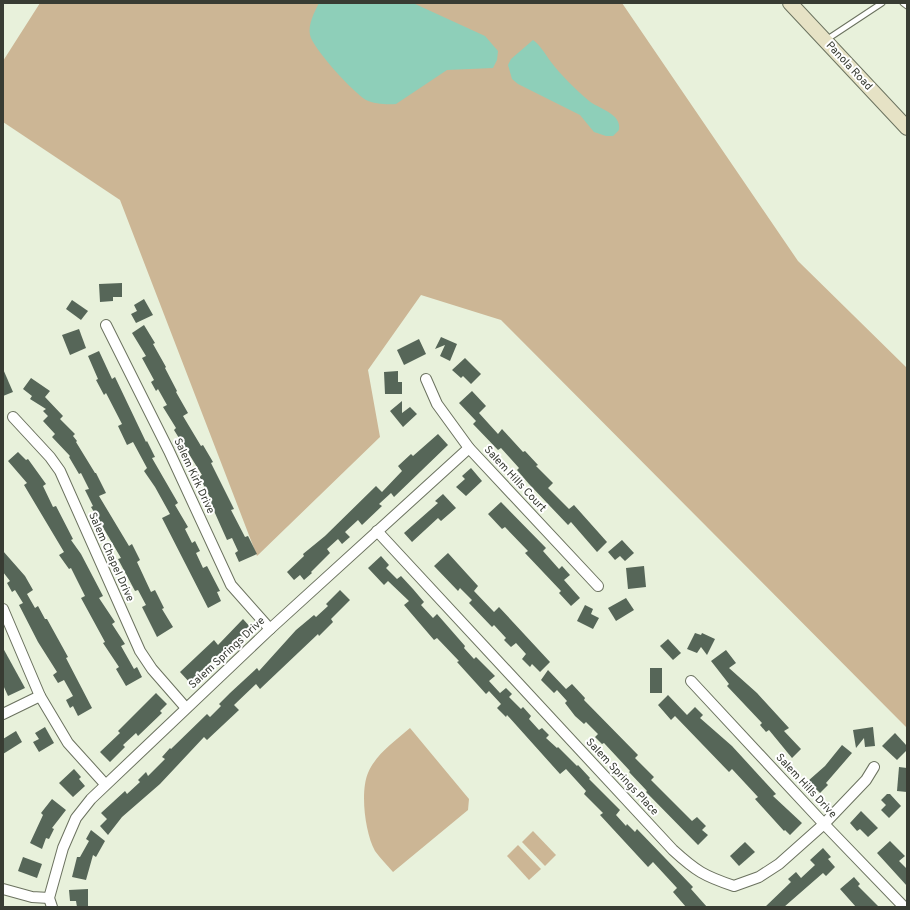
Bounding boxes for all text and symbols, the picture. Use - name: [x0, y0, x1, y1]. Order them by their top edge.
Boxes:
- street label: Panola Road: [823, 39, 875, 93]
- street label: Salem Kirk Drive: [170, 436, 218, 516]
- street label: Salem Hills Court: [481, 443, 549, 515]
- street label: Salem Chapel Drive: [85, 510, 137, 604]
- street label: Salem Springs Drive: [186, 614, 268, 692]
- street label: Salem Springs Place: [583, 735, 661, 819]
- street label: Salem Hills Drive: [772, 751, 840, 821]

